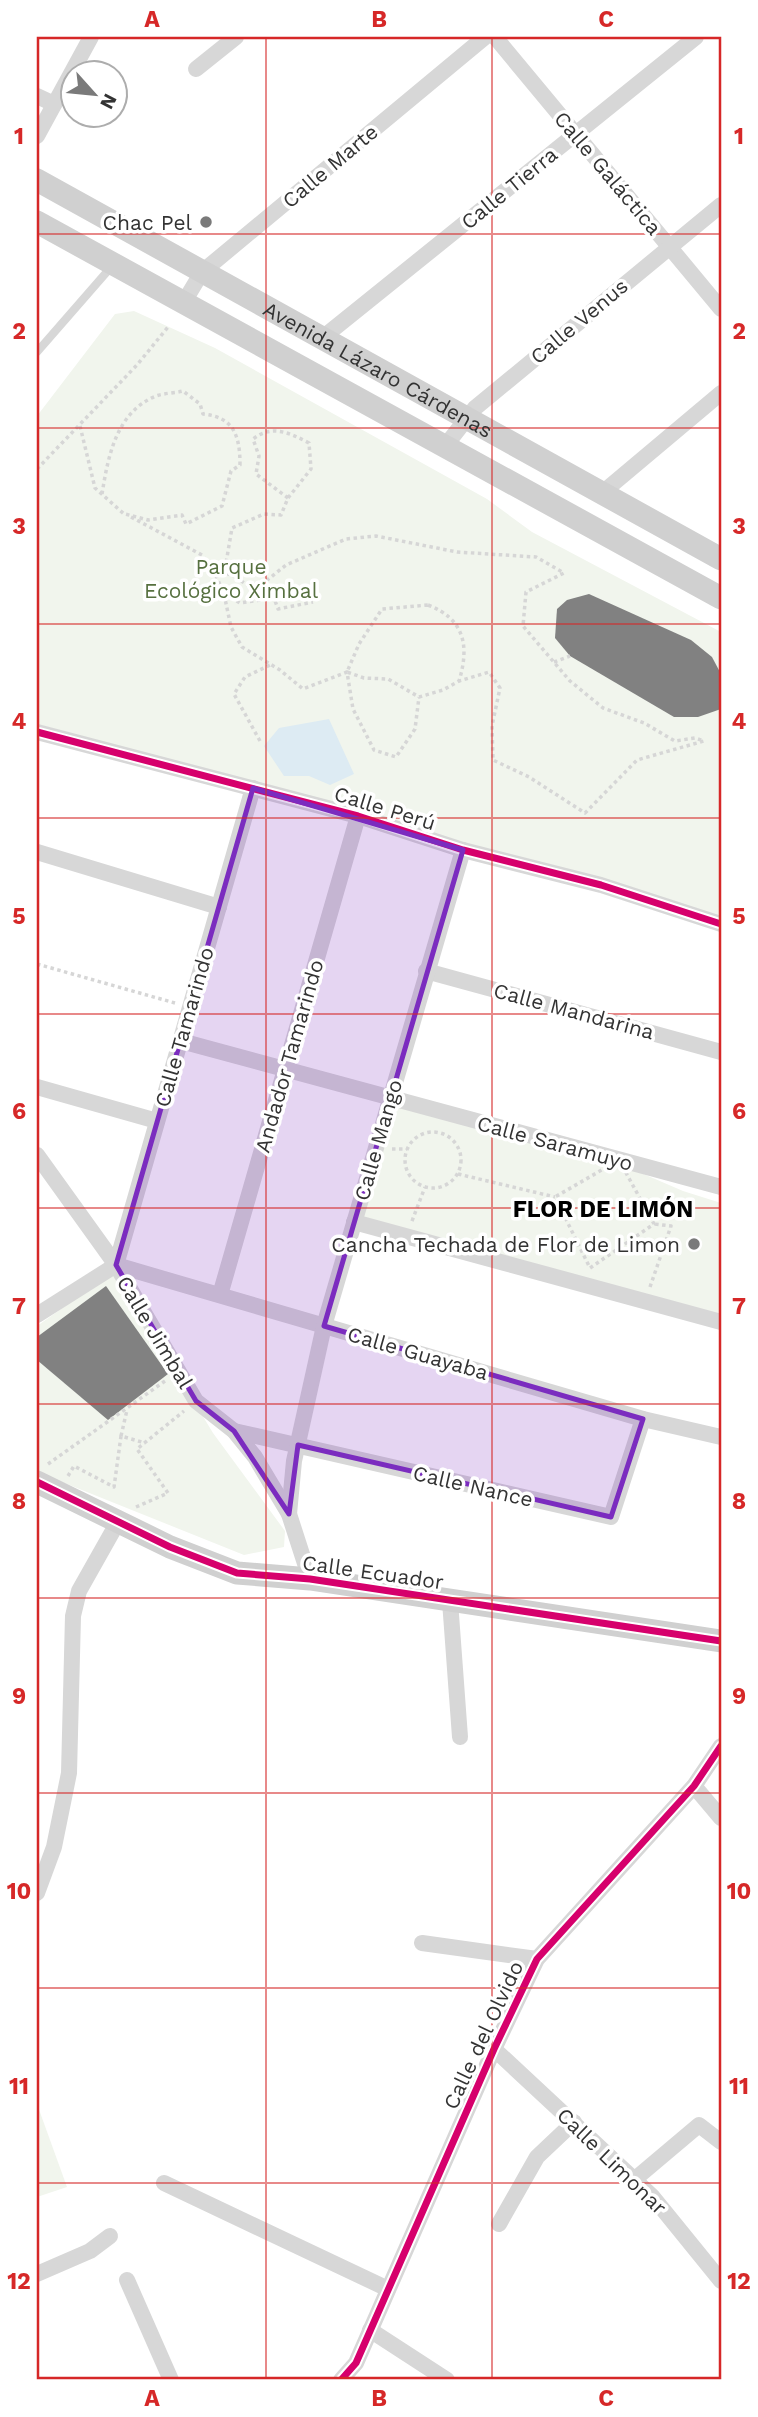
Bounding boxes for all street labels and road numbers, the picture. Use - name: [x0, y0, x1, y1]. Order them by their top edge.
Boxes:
- street label: Calle Galáctica: [549, 106, 667, 240]
- street label: Calle Marte: [277, 119, 383, 213]
- street label: Calle Tierra: [456, 142, 562, 234]
- street label: Calle Venus: [525, 273, 633, 369]
- street label: Avenida Lázaro Cárdenas: [259, 296, 497, 442]
- street label: Calle Perú: [331, 781, 439, 835]
- street label: Calle Tamarindo: [149, 944, 219, 1110]
- street label: Andador Tamarindo: [249, 957, 329, 1155]
- street label: Calle Mandarina: [491, 978, 657, 1044]
- street label: Calle Mango: [349, 1077, 407, 1203]
- street label: Calle Saramuyo: [474, 1110, 636, 1176]
- street label: Calle Jimbal: [112, 1271, 199, 1393]
- street label: Calle Guayaba: [345, 1321, 491, 1385]
- street label: Calle Nance: [411, 1460, 535, 1512]
- street label: Calle Ecuador: [301, 1550, 446, 1594]
- street label: Calle del Olvido: [438, 1957, 528, 2113]
- street label: Calle Limonar: [552, 2102, 672, 2220]

